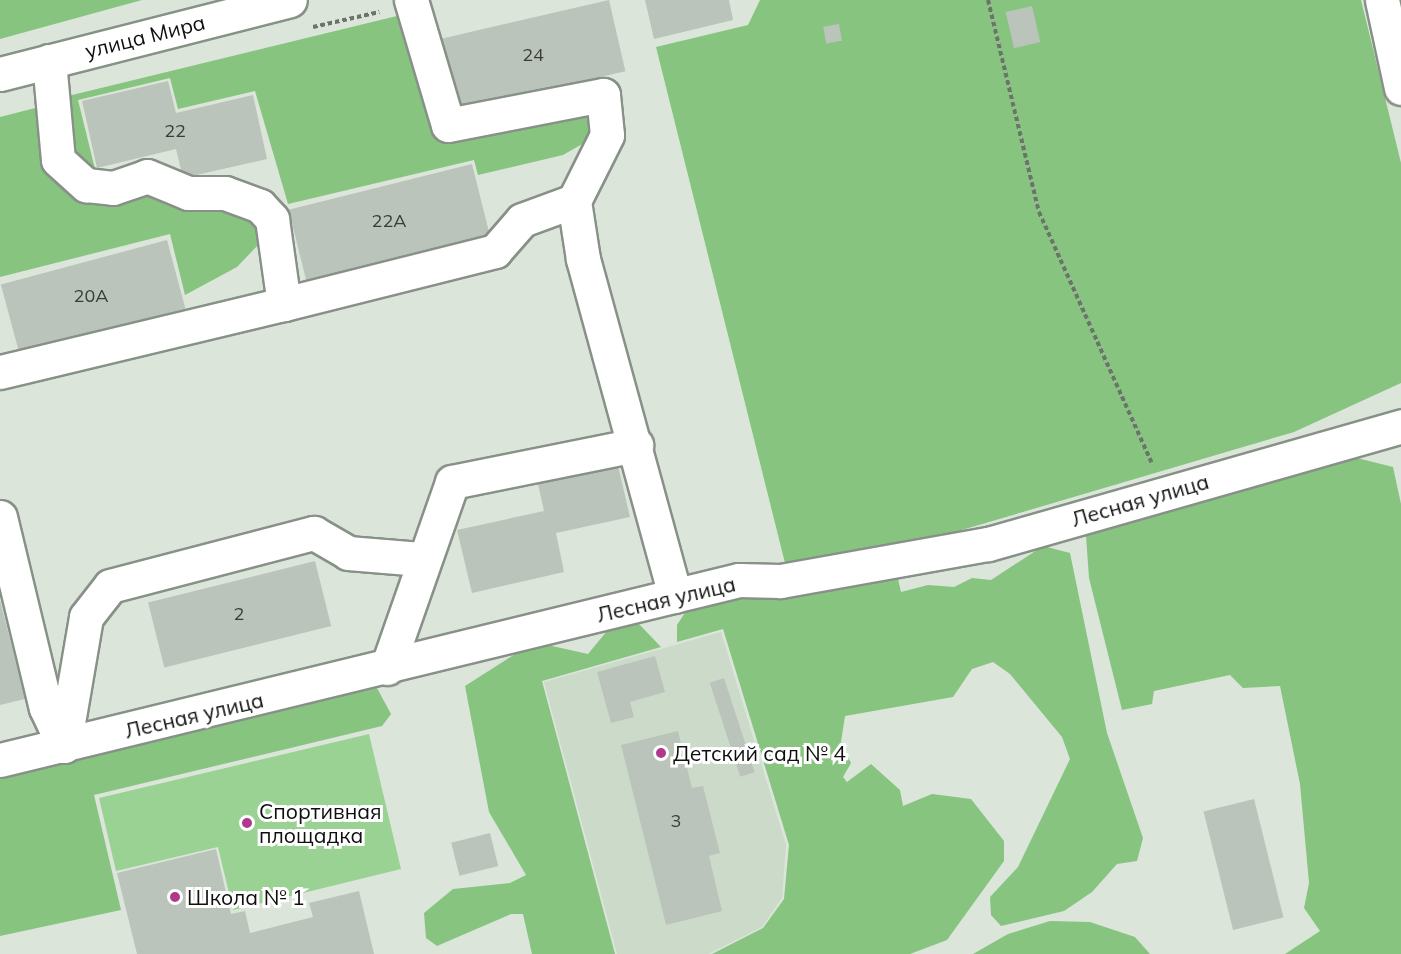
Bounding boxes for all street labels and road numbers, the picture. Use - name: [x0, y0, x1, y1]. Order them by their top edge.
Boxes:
- street label: улица Мира: [82, 9, 208, 63]
- street label: Лесная улица: [1068, 468, 1212, 532]
- street label: Лесная улица: [594, 571, 738, 627]
- street label: Лесная улица: [122, 687, 266, 743]

